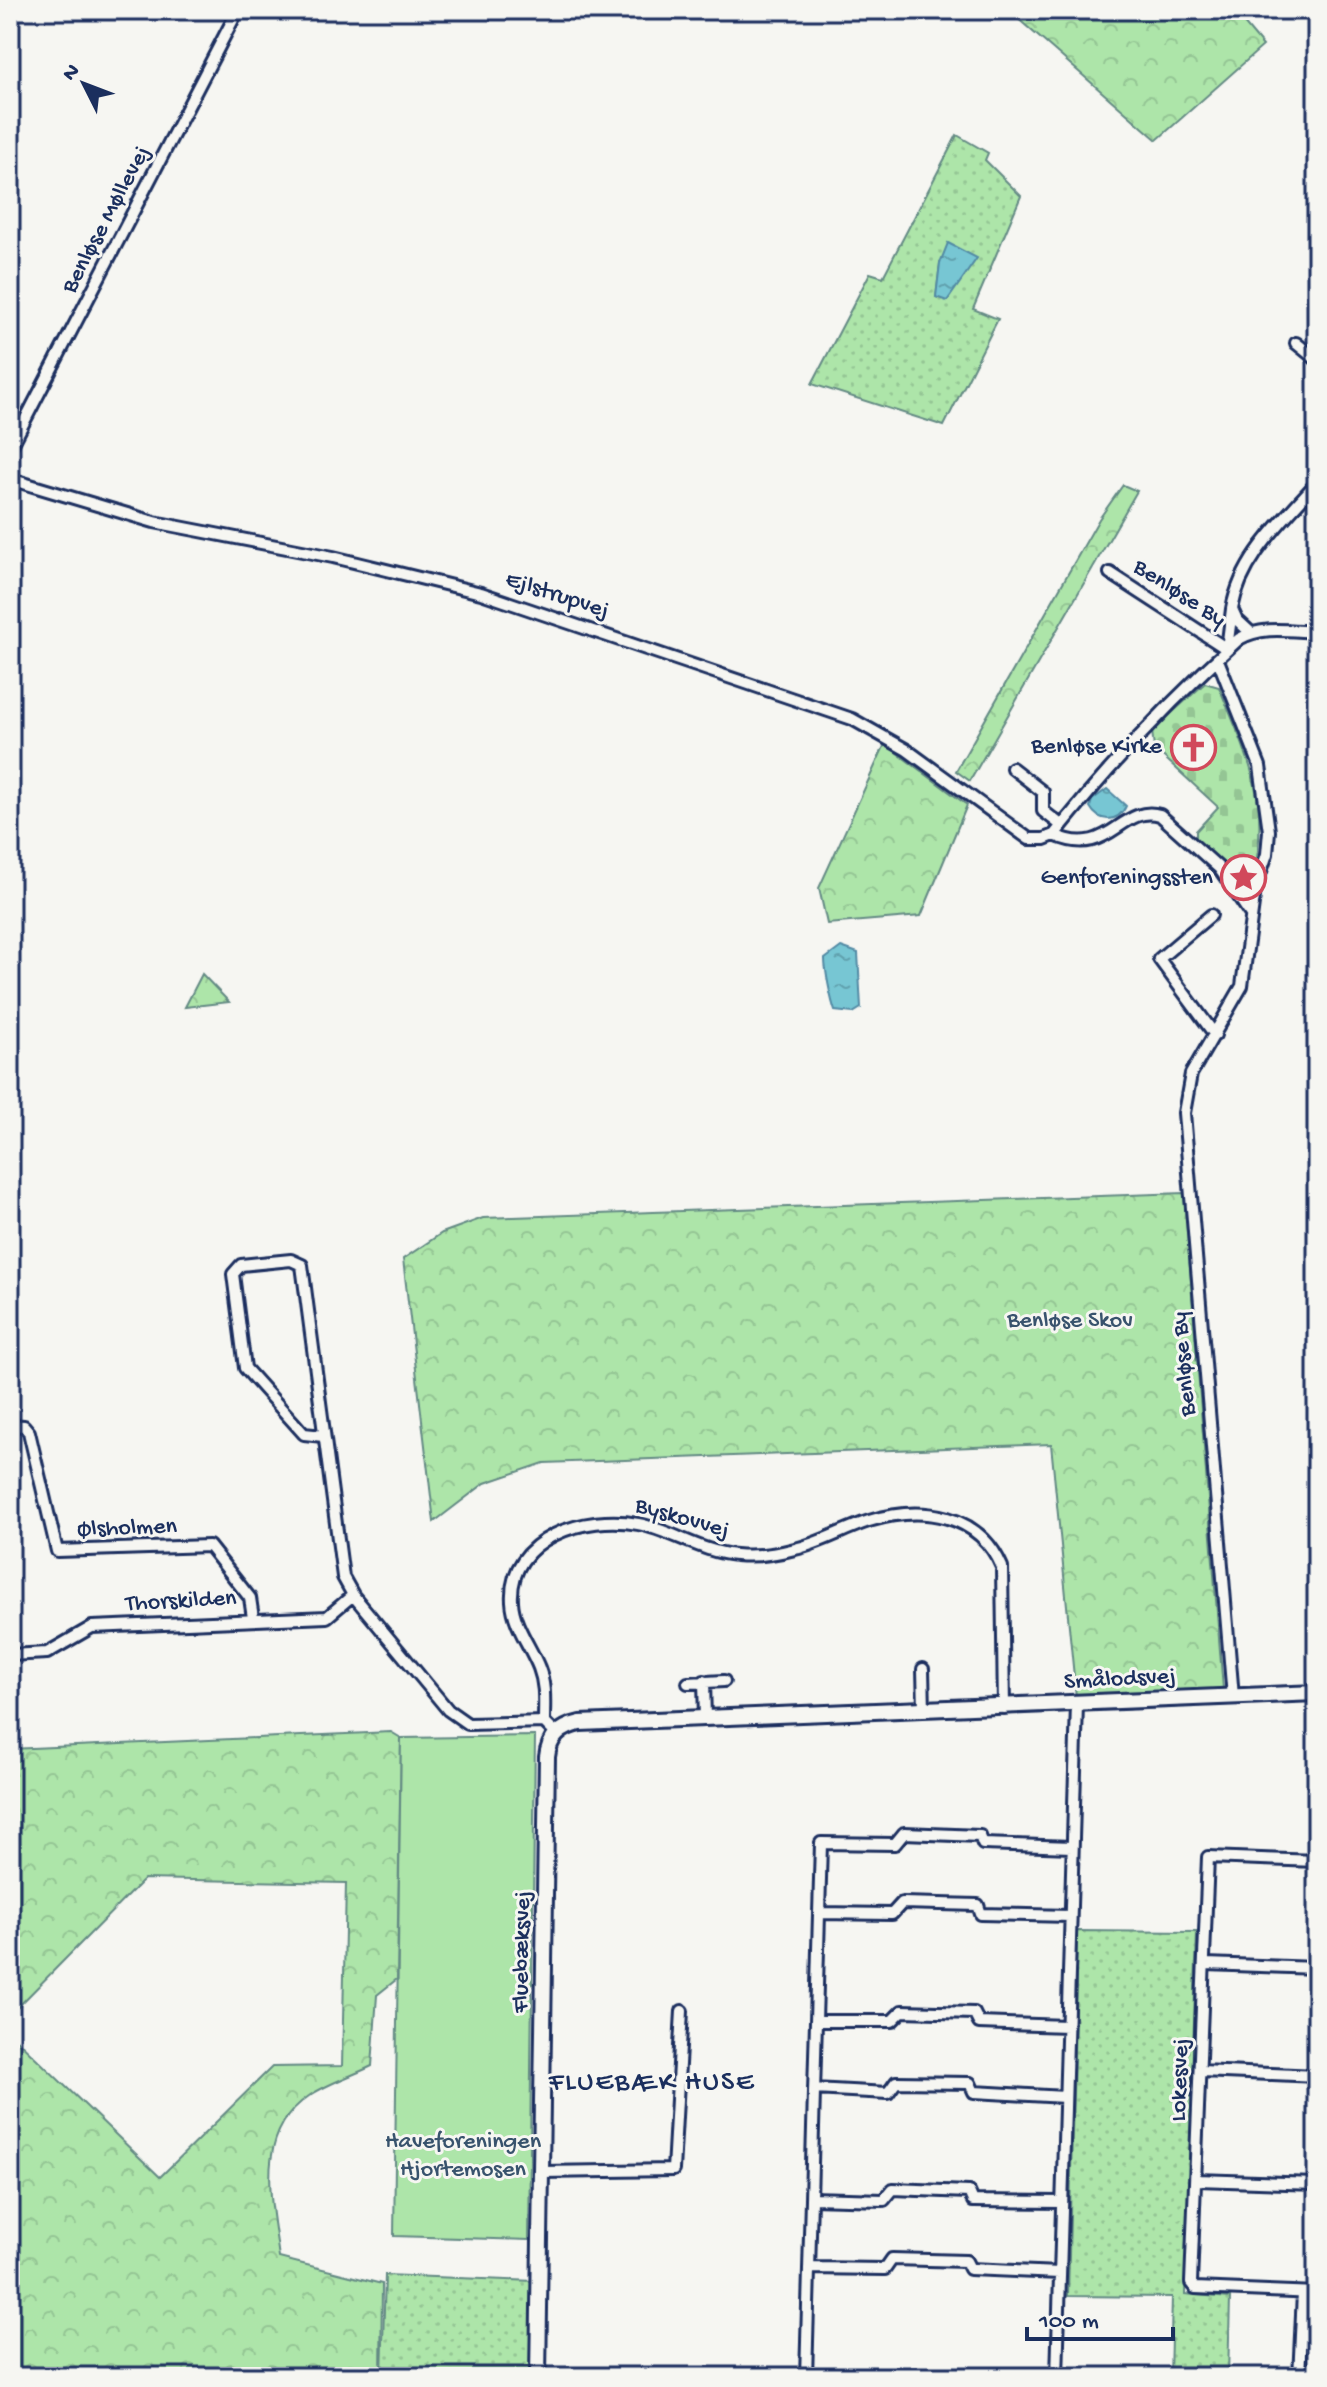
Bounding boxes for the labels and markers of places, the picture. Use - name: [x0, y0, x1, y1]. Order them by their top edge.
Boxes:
- church icon: Benløse Kirke: [1169, 723, 1217, 771]
- place label: Benløse Kirke: [1030, 733, 1163, 762]
- place icon: Genforeningssten: [1220, 854, 1268, 902]
- place label: Genforeningssten: [1040, 864, 1214, 893]

